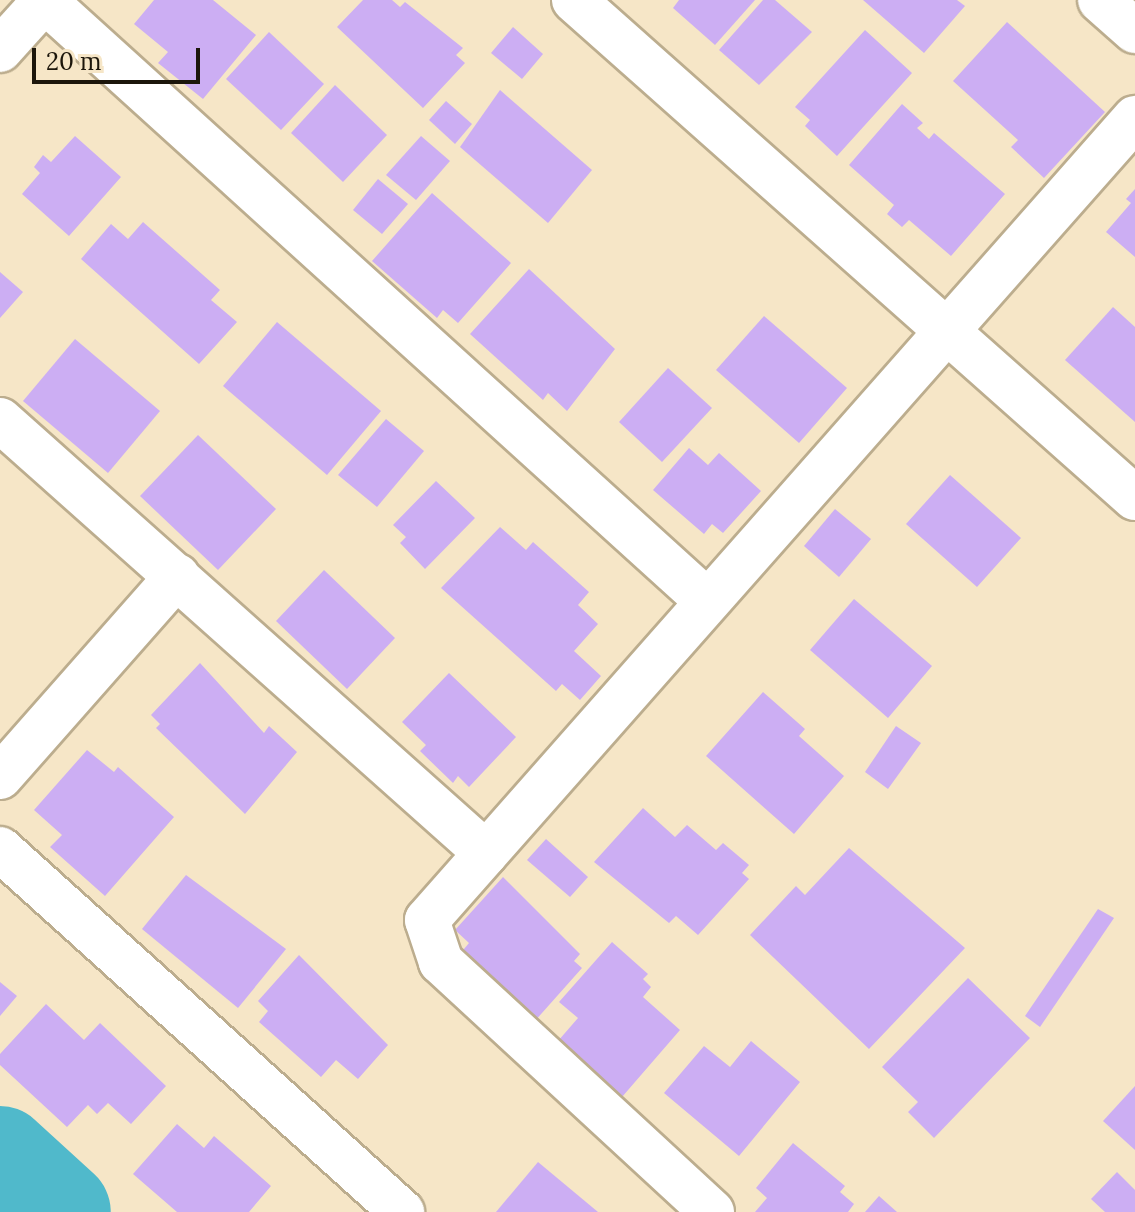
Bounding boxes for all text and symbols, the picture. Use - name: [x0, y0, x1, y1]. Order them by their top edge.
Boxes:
- scale bar: [36, 32, 204, 82]
- text: 20 m: [46, 46, 102, 77]

